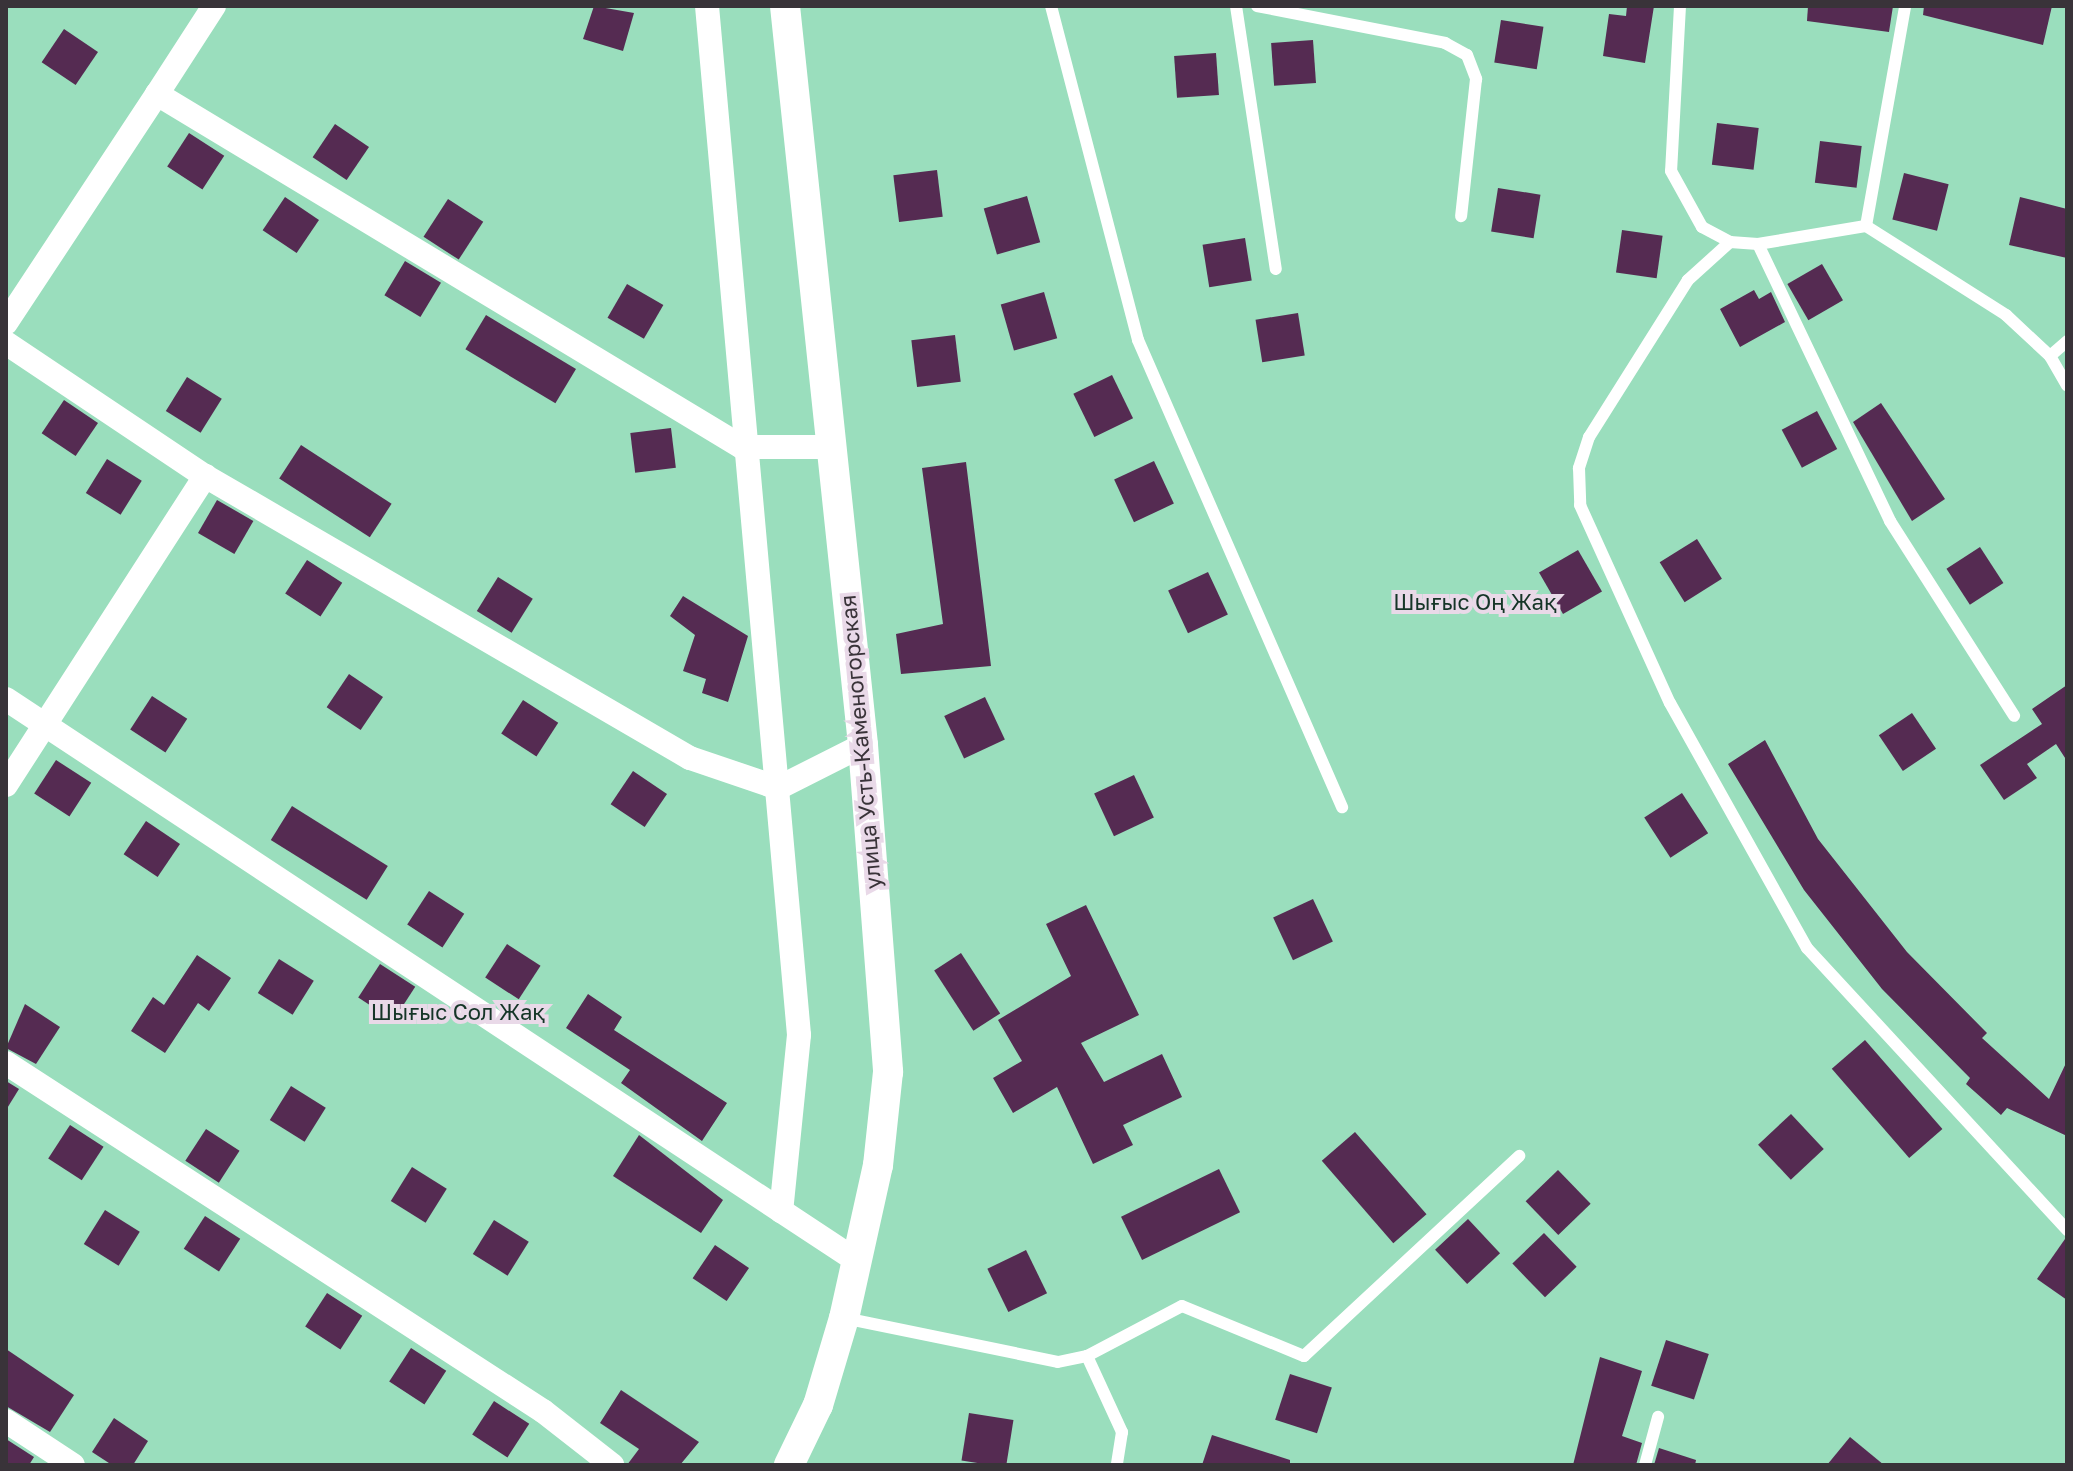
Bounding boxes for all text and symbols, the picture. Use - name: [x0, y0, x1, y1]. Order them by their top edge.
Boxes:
- park label: Шығыс Оң Жақ: [1393, 589, 1557, 615]
- street label: улица Усть-Каменогорская: [834, 594, 886, 890]
- park label: Шығыс Сол Жақ: [371, 999, 545, 1025]

